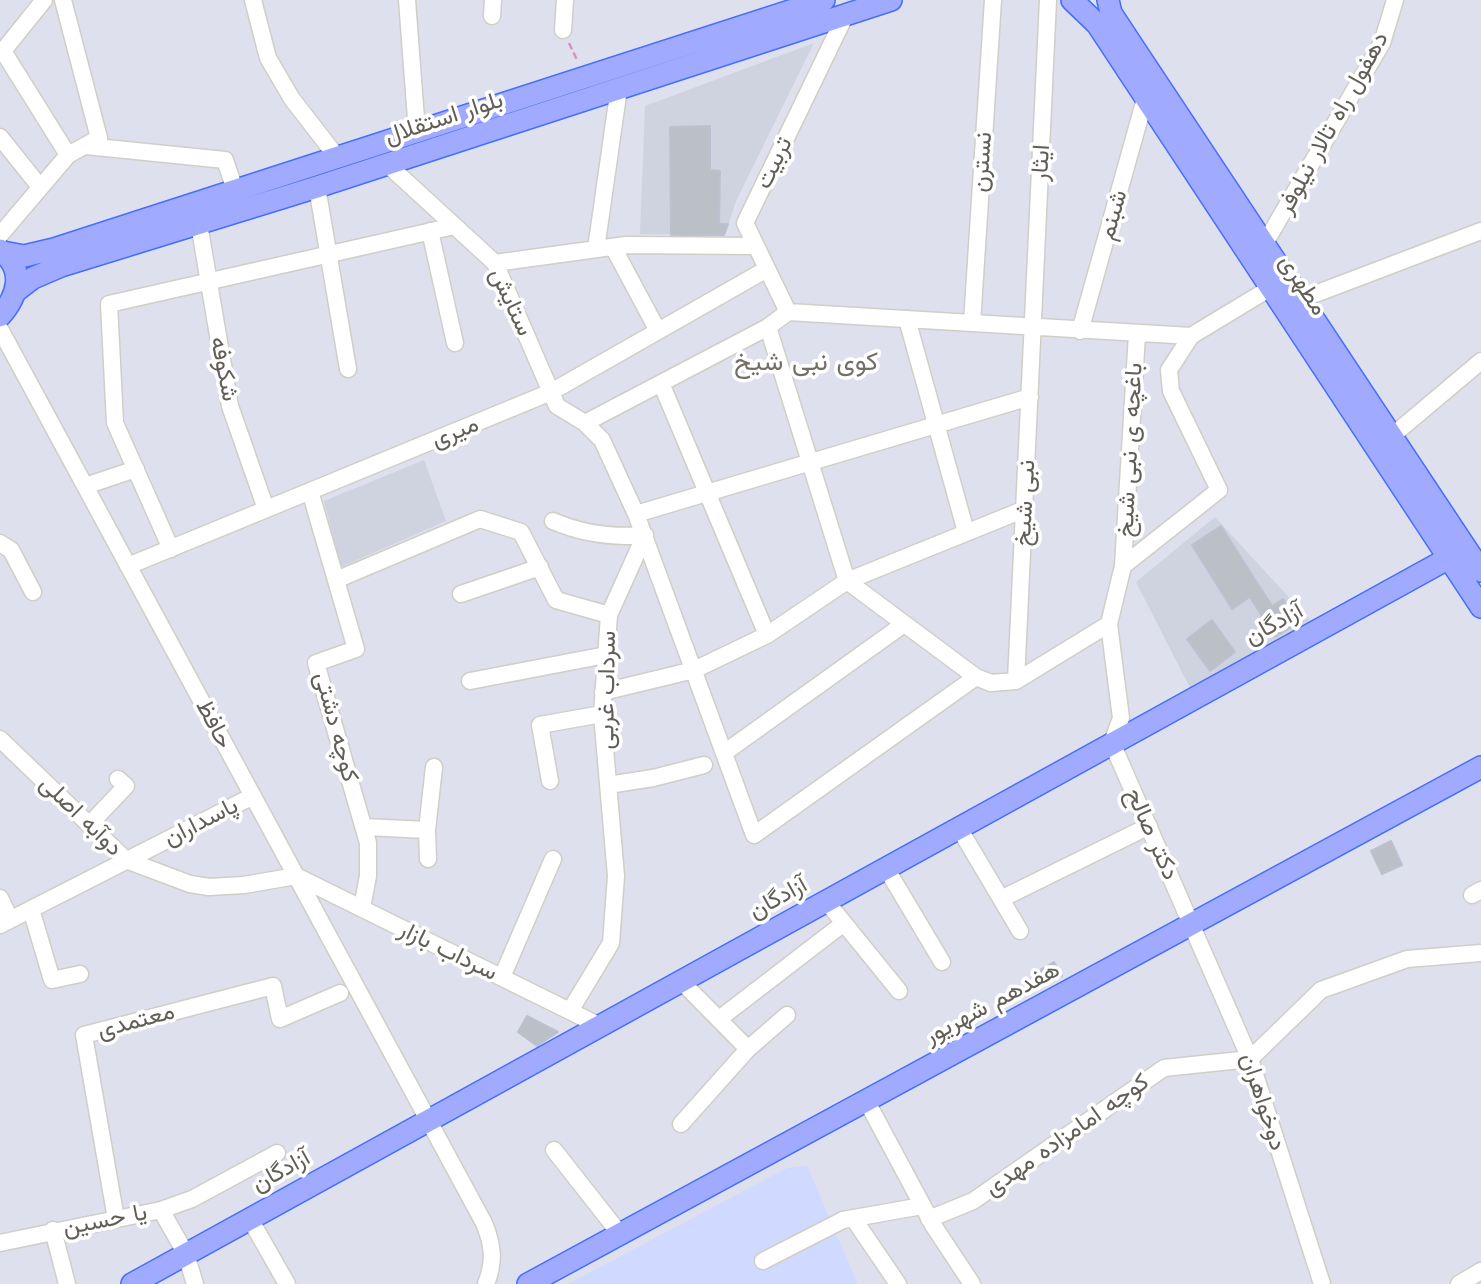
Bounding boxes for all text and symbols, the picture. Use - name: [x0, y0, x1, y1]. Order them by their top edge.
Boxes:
- street label: دهفول راه تالار نیلوفر: [1271, 27, 1395, 219]
- street label: بلوار استقلال: [381, 85, 507, 151]
- street label: نسترن: [966, 131, 998, 193]
- street label: تربیت: [749, 132, 799, 194]
- street label: ایثار: [1026, 144, 1056, 182]
- street label: شبنم: [1092, 187, 1134, 243]
- street label: مطهری: [1273, 249, 1333, 321]
- street label: ستایش: [483, 263, 539, 341]
- street label: شکوفه: [204, 334, 244, 404]
- district label: کوی نبی شیخ: [734, 346, 878, 378]
- street label: باغچه ی نبی شیخ: [1111, 362, 1149, 538]
- street label: میری: [427, 410, 483, 454]
- street label: نبی شیخ: [1008, 459, 1042, 547]
- street label: آزادگان: [1240, 596, 1308, 652]
- street label: سرداب غربی: [592, 630, 622, 750]
- street label: کوچه دشتی: [308, 669, 364, 785]
- street label: حافظ: [189, 694, 239, 754]
- street label: دوآبه اصلی: [33, 769, 129, 863]
- street label: دکتر صالح: [1119, 784, 1185, 884]
- street label: پاسداران: [159, 791, 243, 853]
- street label: آزادگان: [744, 870, 812, 926]
- street label: سرداب بازار: [394, 915, 502, 987]
- street label: هفدهم شهریور: [919, 955, 1065, 1051]
- street label: معتمدی: [94, 997, 178, 1045]
- street label: دوخواهران: [1234, 1050, 1292, 1154]
- street label: کوچه امامزاده مهدی: [979, 1068, 1155, 1202]
- street label: آزادگان: [247, 1143, 315, 1199]
- street label: یا حسین: [60, 1198, 150, 1242]

